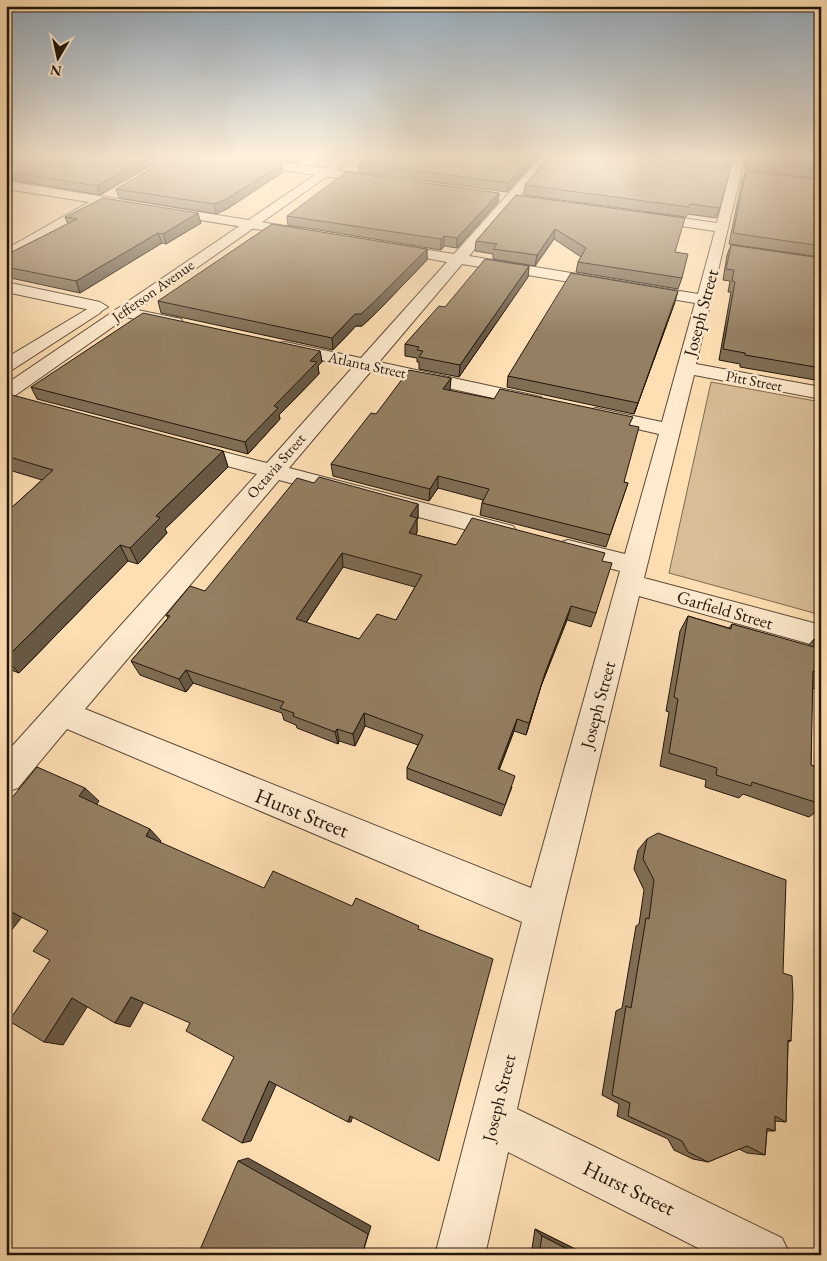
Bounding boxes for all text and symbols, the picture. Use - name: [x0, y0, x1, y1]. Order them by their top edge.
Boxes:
- north arrow: [32, 32, 82, 82]
- text: N: [48, 61, 63, 81]
- street label: Jefferson Avenue: [106, 255, 198, 327]
- street label: Joseph Street: [677, 266, 723, 361]
- street label: Atlanta Street: [325, 347, 408, 382]
- street label: Pitt Street: [724, 366, 784, 395]
- street label: Octavia Street: [242, 429, 309, 502]
- street label: Garfield Street: [674, 585, 776, 634]
- street label: Joseph Street: [574, 658, 620, 753]
- street label: Hurst Street: [251, 782, 353, 844]
- street label: Joseph Street: [476, 1051, 521, 1146]
- street label: Hurst Street: [579, 1154, 680, 1222]

